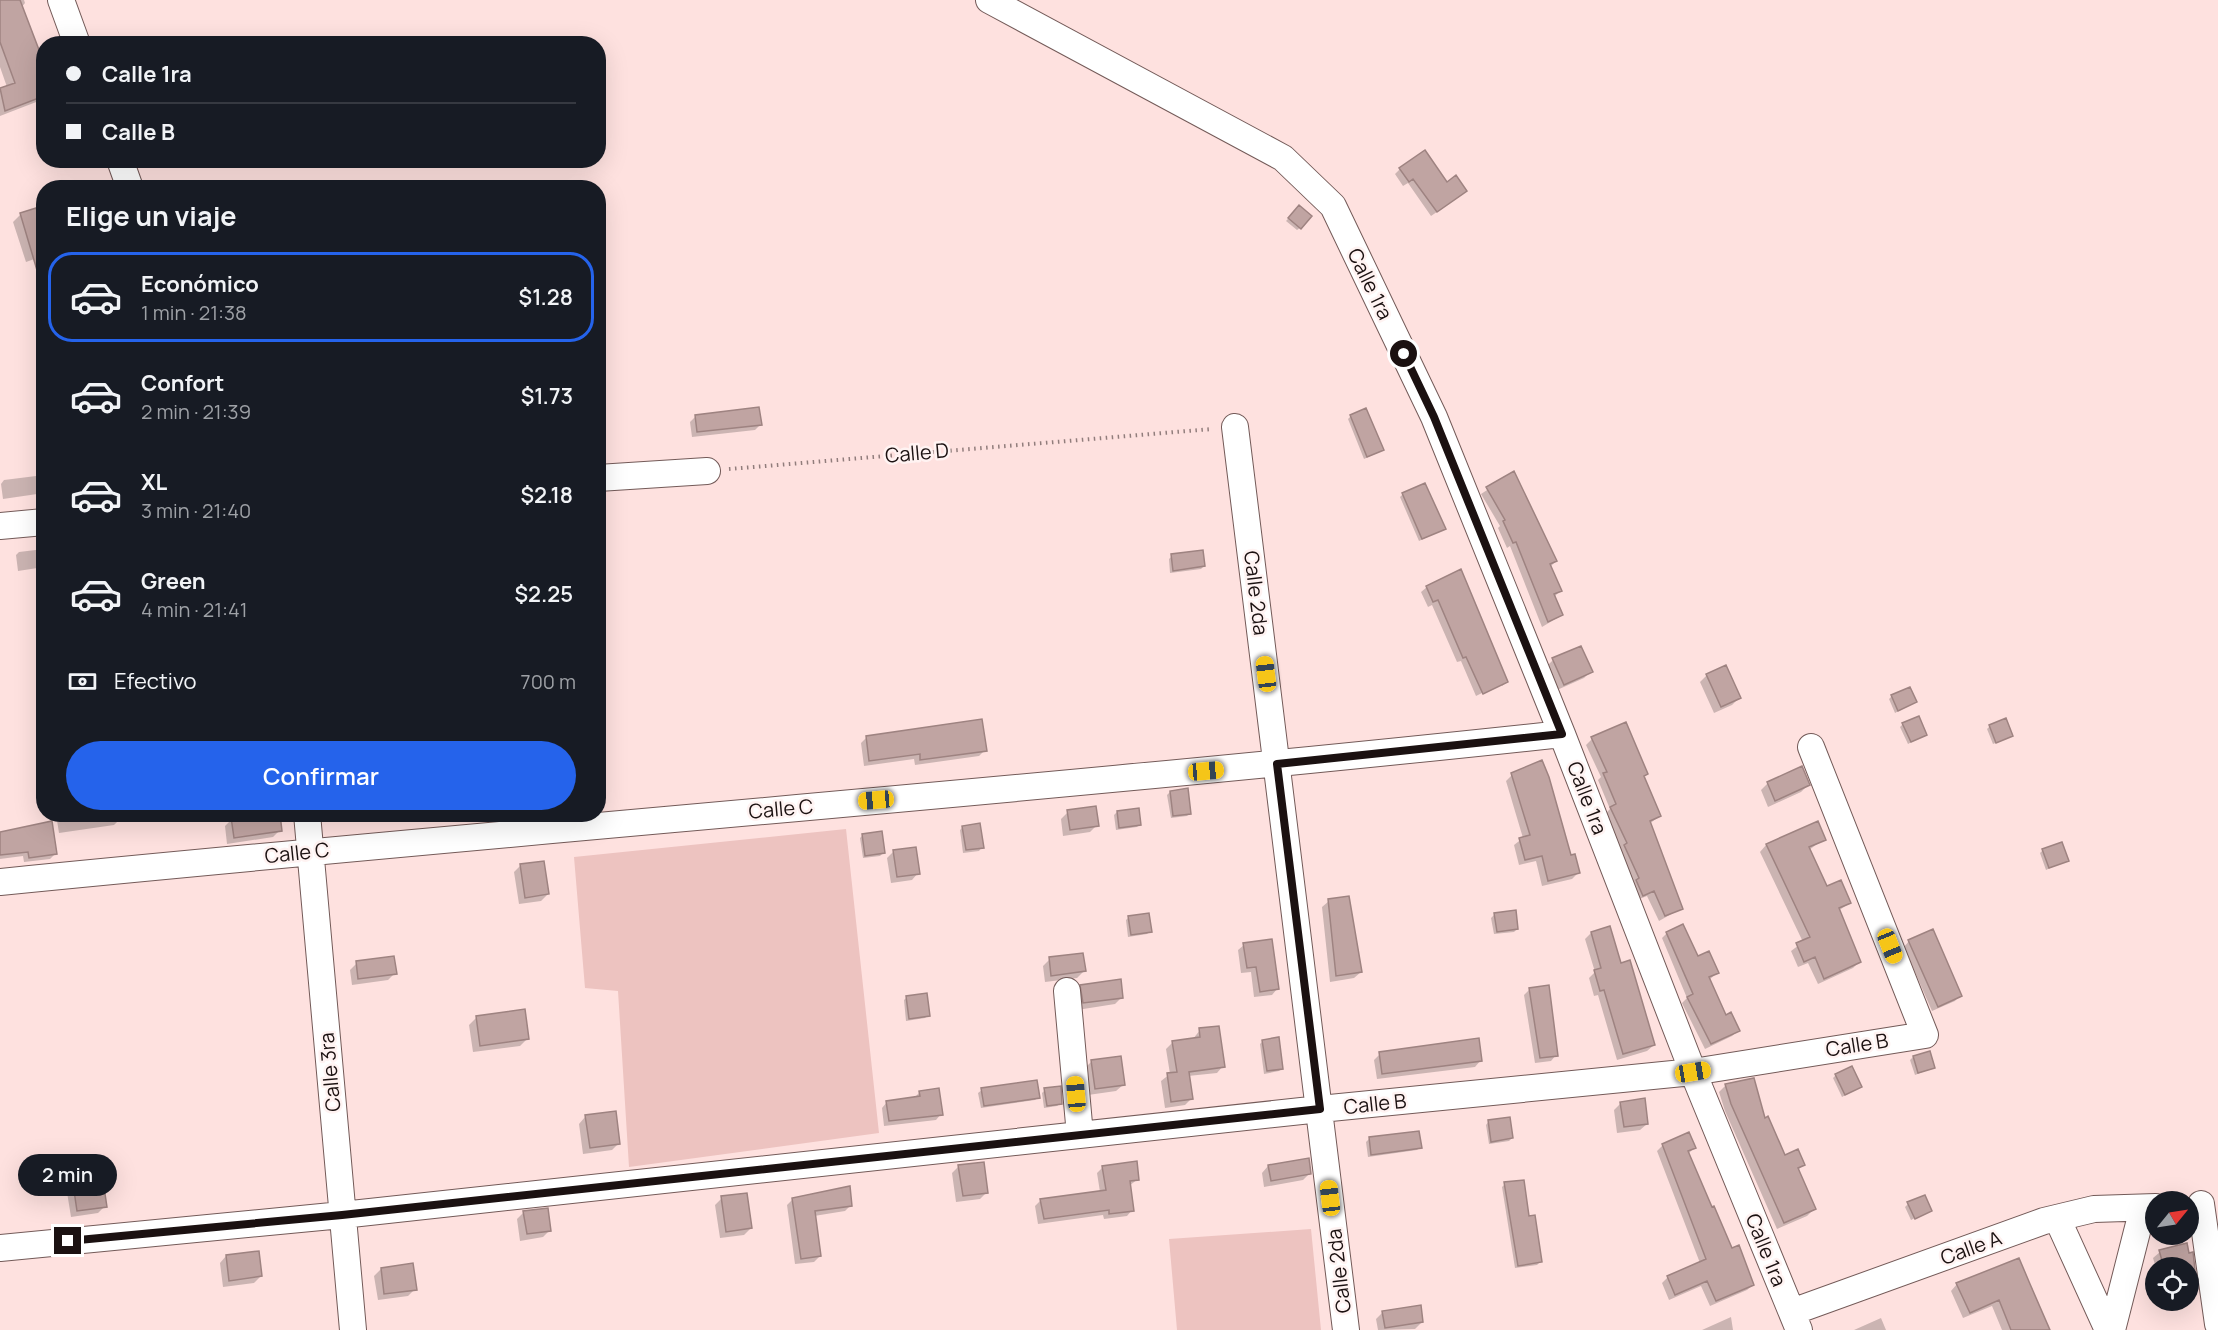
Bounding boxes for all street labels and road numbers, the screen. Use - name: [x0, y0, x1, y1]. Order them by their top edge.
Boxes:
- street label: Calle 1ra: [1342, 244, 1399, 324]
- street label: Calle D: [884, 436, 950, 469]
- street label: Calle 2da: [1238, 549, 1275, 637]
- street label: Calle 1ra: [1561, 757, 1614, 838]
- street label: Calle C: [748, 792, 814, 825]
- street label: Calle C: [263, 836, 331, 869]
- street label: Calle B: [1824, 1026, 1890, 1063]
- street label: Calle 3ra: [313, 1031, 346, 1113]
- street label: Calle B: [1342, 1087, 1408, 1120]
- street label: Calle 1ra: [1740, 1209, 1793, 1290]
- street label: Calle A: [1937, 1224, 2005, 1271]
- street label: Calle 2da: [1320, 1227, 1357, 1315]

